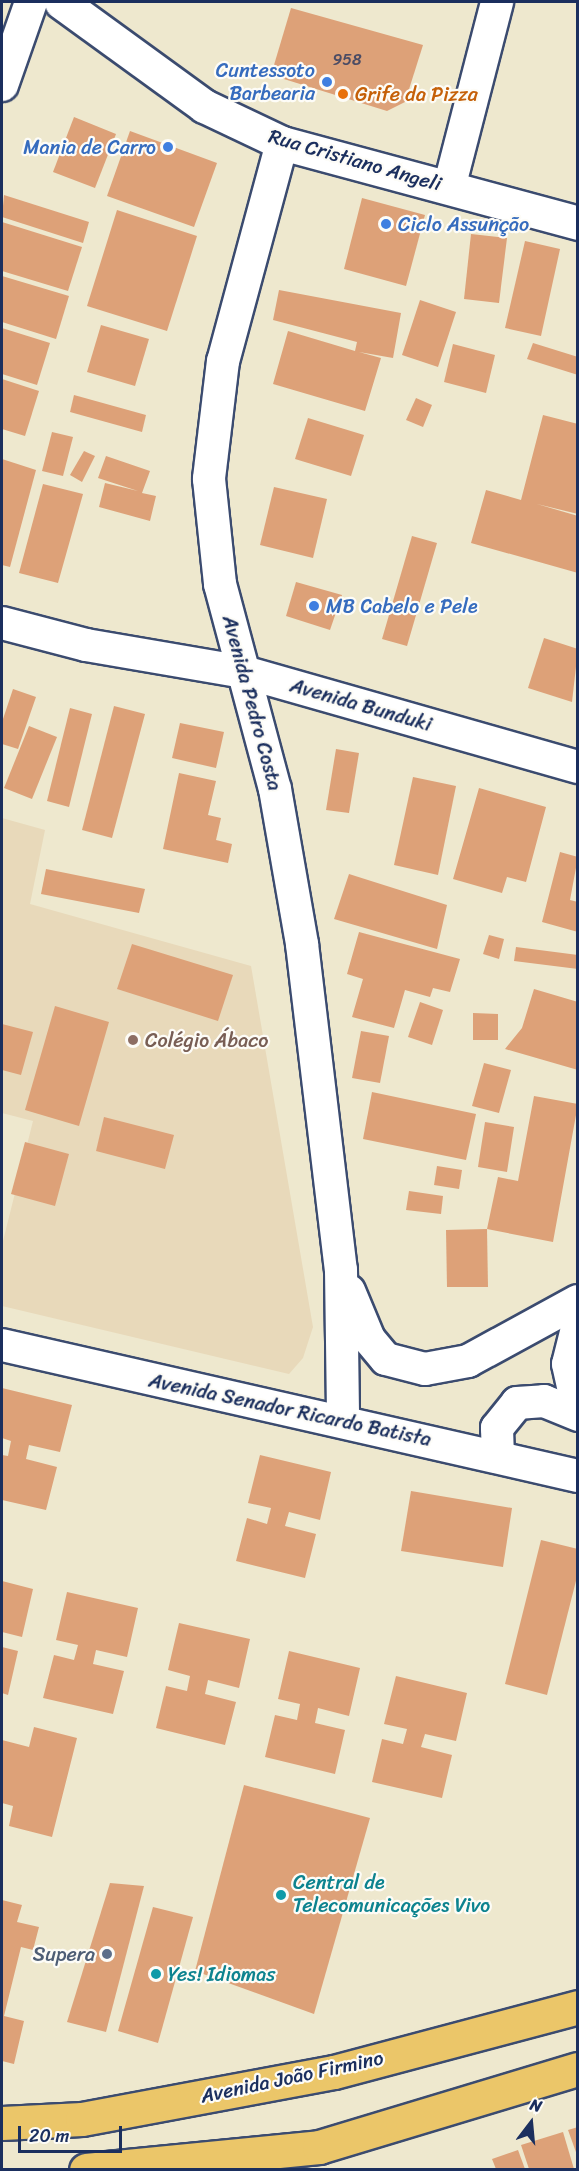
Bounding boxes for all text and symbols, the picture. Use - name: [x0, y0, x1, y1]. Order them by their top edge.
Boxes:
- house number: 958: [332, 50, 362, 70]
- place label: Cuntessoto Barbearia: [216, 58, 315, 105]
- marker: Cuntessoto Barbearia: [320, 75, 334, 89]
- place label: Grife da Pizza: [355, 82, 478, 106]
- marker: Grife da Pizza: [336, 87, 350, 101]
- street label: Rua Cristiano Angeli: [266, 124, 444, 196]
- place label: Mania de Carro: [23, 135, 156, 159]
- marker: Mania de Carro: [161, 140, 175, 154]
- place label: Ciclo Assunção: [398, 212, 530, 236]
- marker: Ciclo Assunção: [379, 217, 393, 231]
- place label: MB Cabelo e Pele: [326, 594, 479, 618]
- marker: MB Cabelo e Pele: [307, 599, 321, 613]
- street label: Avenida Pedro Costa: [217, 612, 287, 794]
- street label: Avenida Bunduki: [287, 673, 435, 737]
- place label: Colégio Ábaco: [145, 1028, 269, 1052]
- marker: Colégio Ábaco: [126, 1033, 140, 1047]
- street label: Avenida Senador Ricardo Batista: [147, 1368, 433, 1452]
- place label: Central de Telecomunicações Vivo: [293, 1871, 492, 1918]
- marker: Central de Telecomunicações Vivo: [274, 1888, 288, 1902]
- place label: Supera: [33, 1942, 95, 1966]
- marker: Supera: [100, 1947, 114, 1961]
- place label: Yes! Idiomas: [168, 1962, 275, 1986]
- marker: Yes! Idiomas: [149, 1967, 163, 1981]
- street label: Avenida João Firmino: [199, 2046, 385, 2108]
- text: N: [527, 2090, 545, 2121]
- north arrow: [501, 2093, 561, 2153]
- scale bar: [21, 2114, 124, 2152]
- text: 20 m: [29, 2120, 69, 2152]

